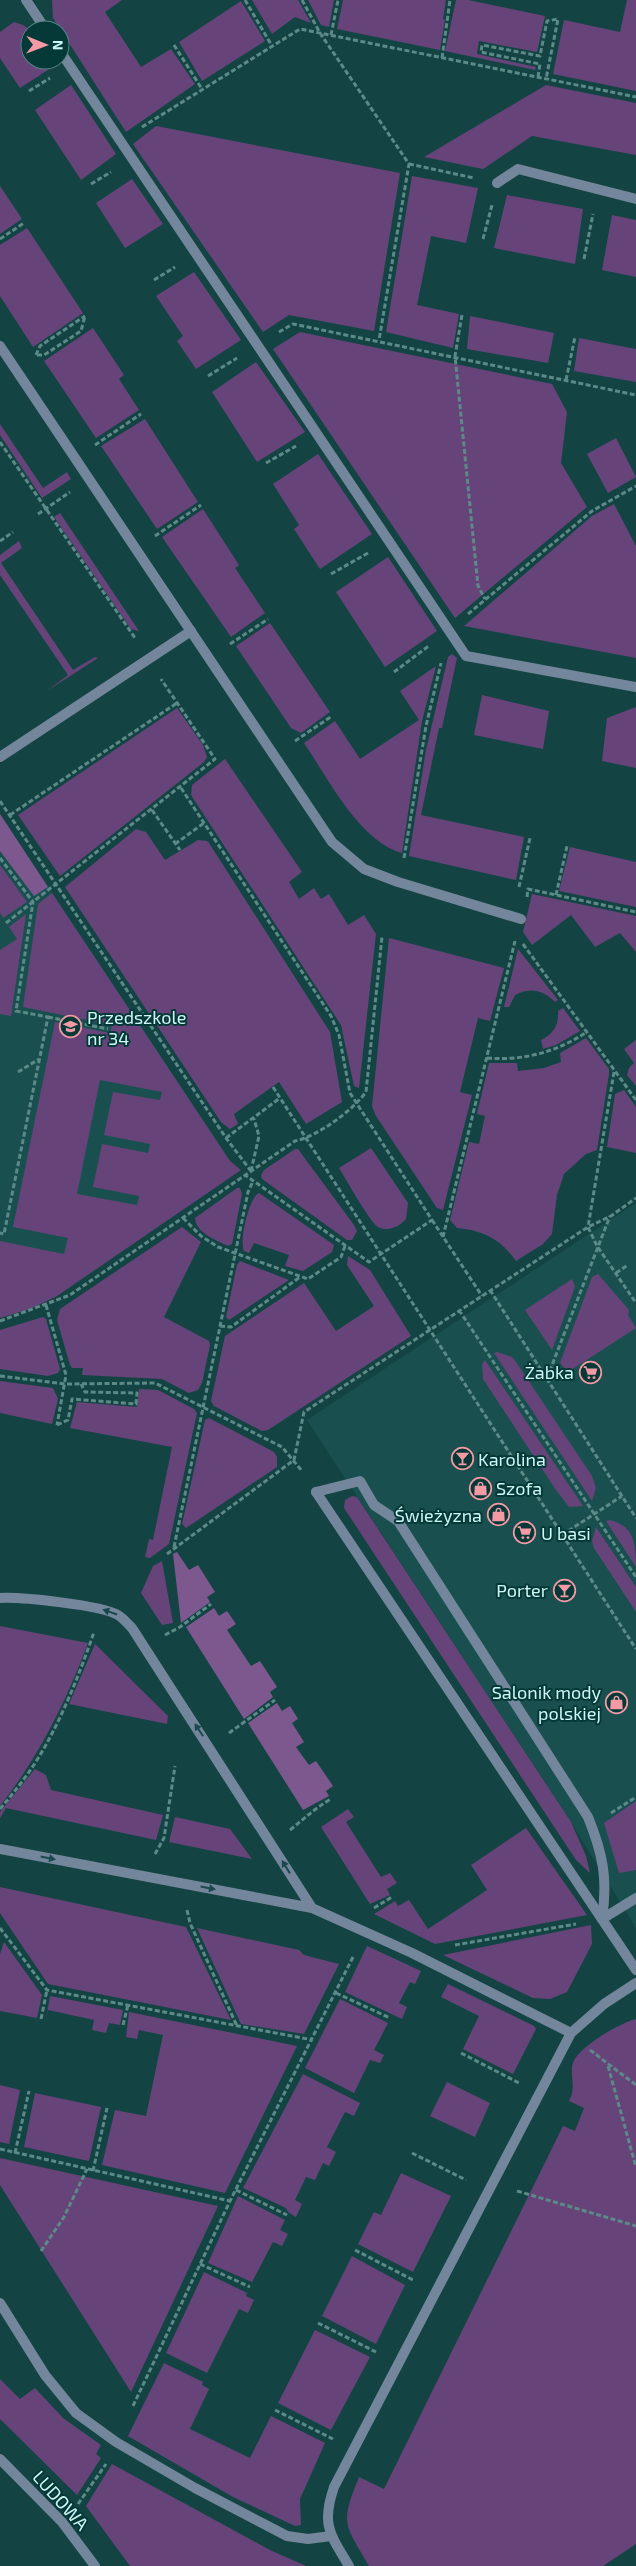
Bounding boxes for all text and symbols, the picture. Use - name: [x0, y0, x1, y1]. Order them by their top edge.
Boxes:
- north arrow: [20, 20, 70, 70]
- text: N: [50, 40, 67, 50]
- place label: Przedszkole nr 34: [87, 1006, 186, 1049]
- school or university icon: Przedszkole nr 34: [59, 1015, 83, 1039]
- supermarket icon: Żabka: [578, 1360, 602, 1384]
- place label: Żabka: [525, 1361, 574, 1383]
- bar icon: Karolina: [450, 1447, 474, 1471]
- place label: Karolina: [478, 1448, 546, 1470]
- shop icon: Szofa: [468, 1476, 492, 1500]
- place label: Szofa: [496, 1477, 542, 1499]
- shop icon: Świeżyzna: [486, 1503, 510, 1527]
- place label: Świeżyzna: [395, 1504, 482, 1526]
- supermarket icon: U basi: [513, 1521, 537, 1545]
- place label: U basi: [541, 1522, 591, 1544]
- bar icon: Porter: [552, 1578, 576, 1602]
- place label: Porter: [496, 1579, 548, 1601]
- one-way arrow: [102, 1608, 117, 1615]
- place label: Salonik mody polskiej: [492, 1681, 601, 1724]
- shop icon: Salonik mody polskiej: [605, 1690, 629, 1714]
- one-way arrow: [194, 1723, 204, 1736]
- one-way arrow: [40, 1854, 55, 1862]
- one-way arrow: [281, 1861, 291, 1874]
- one-way arrow: [200, 1885, 216, 1893]
- street label: LUDOWA: [28, 2466, 94, 2535]

